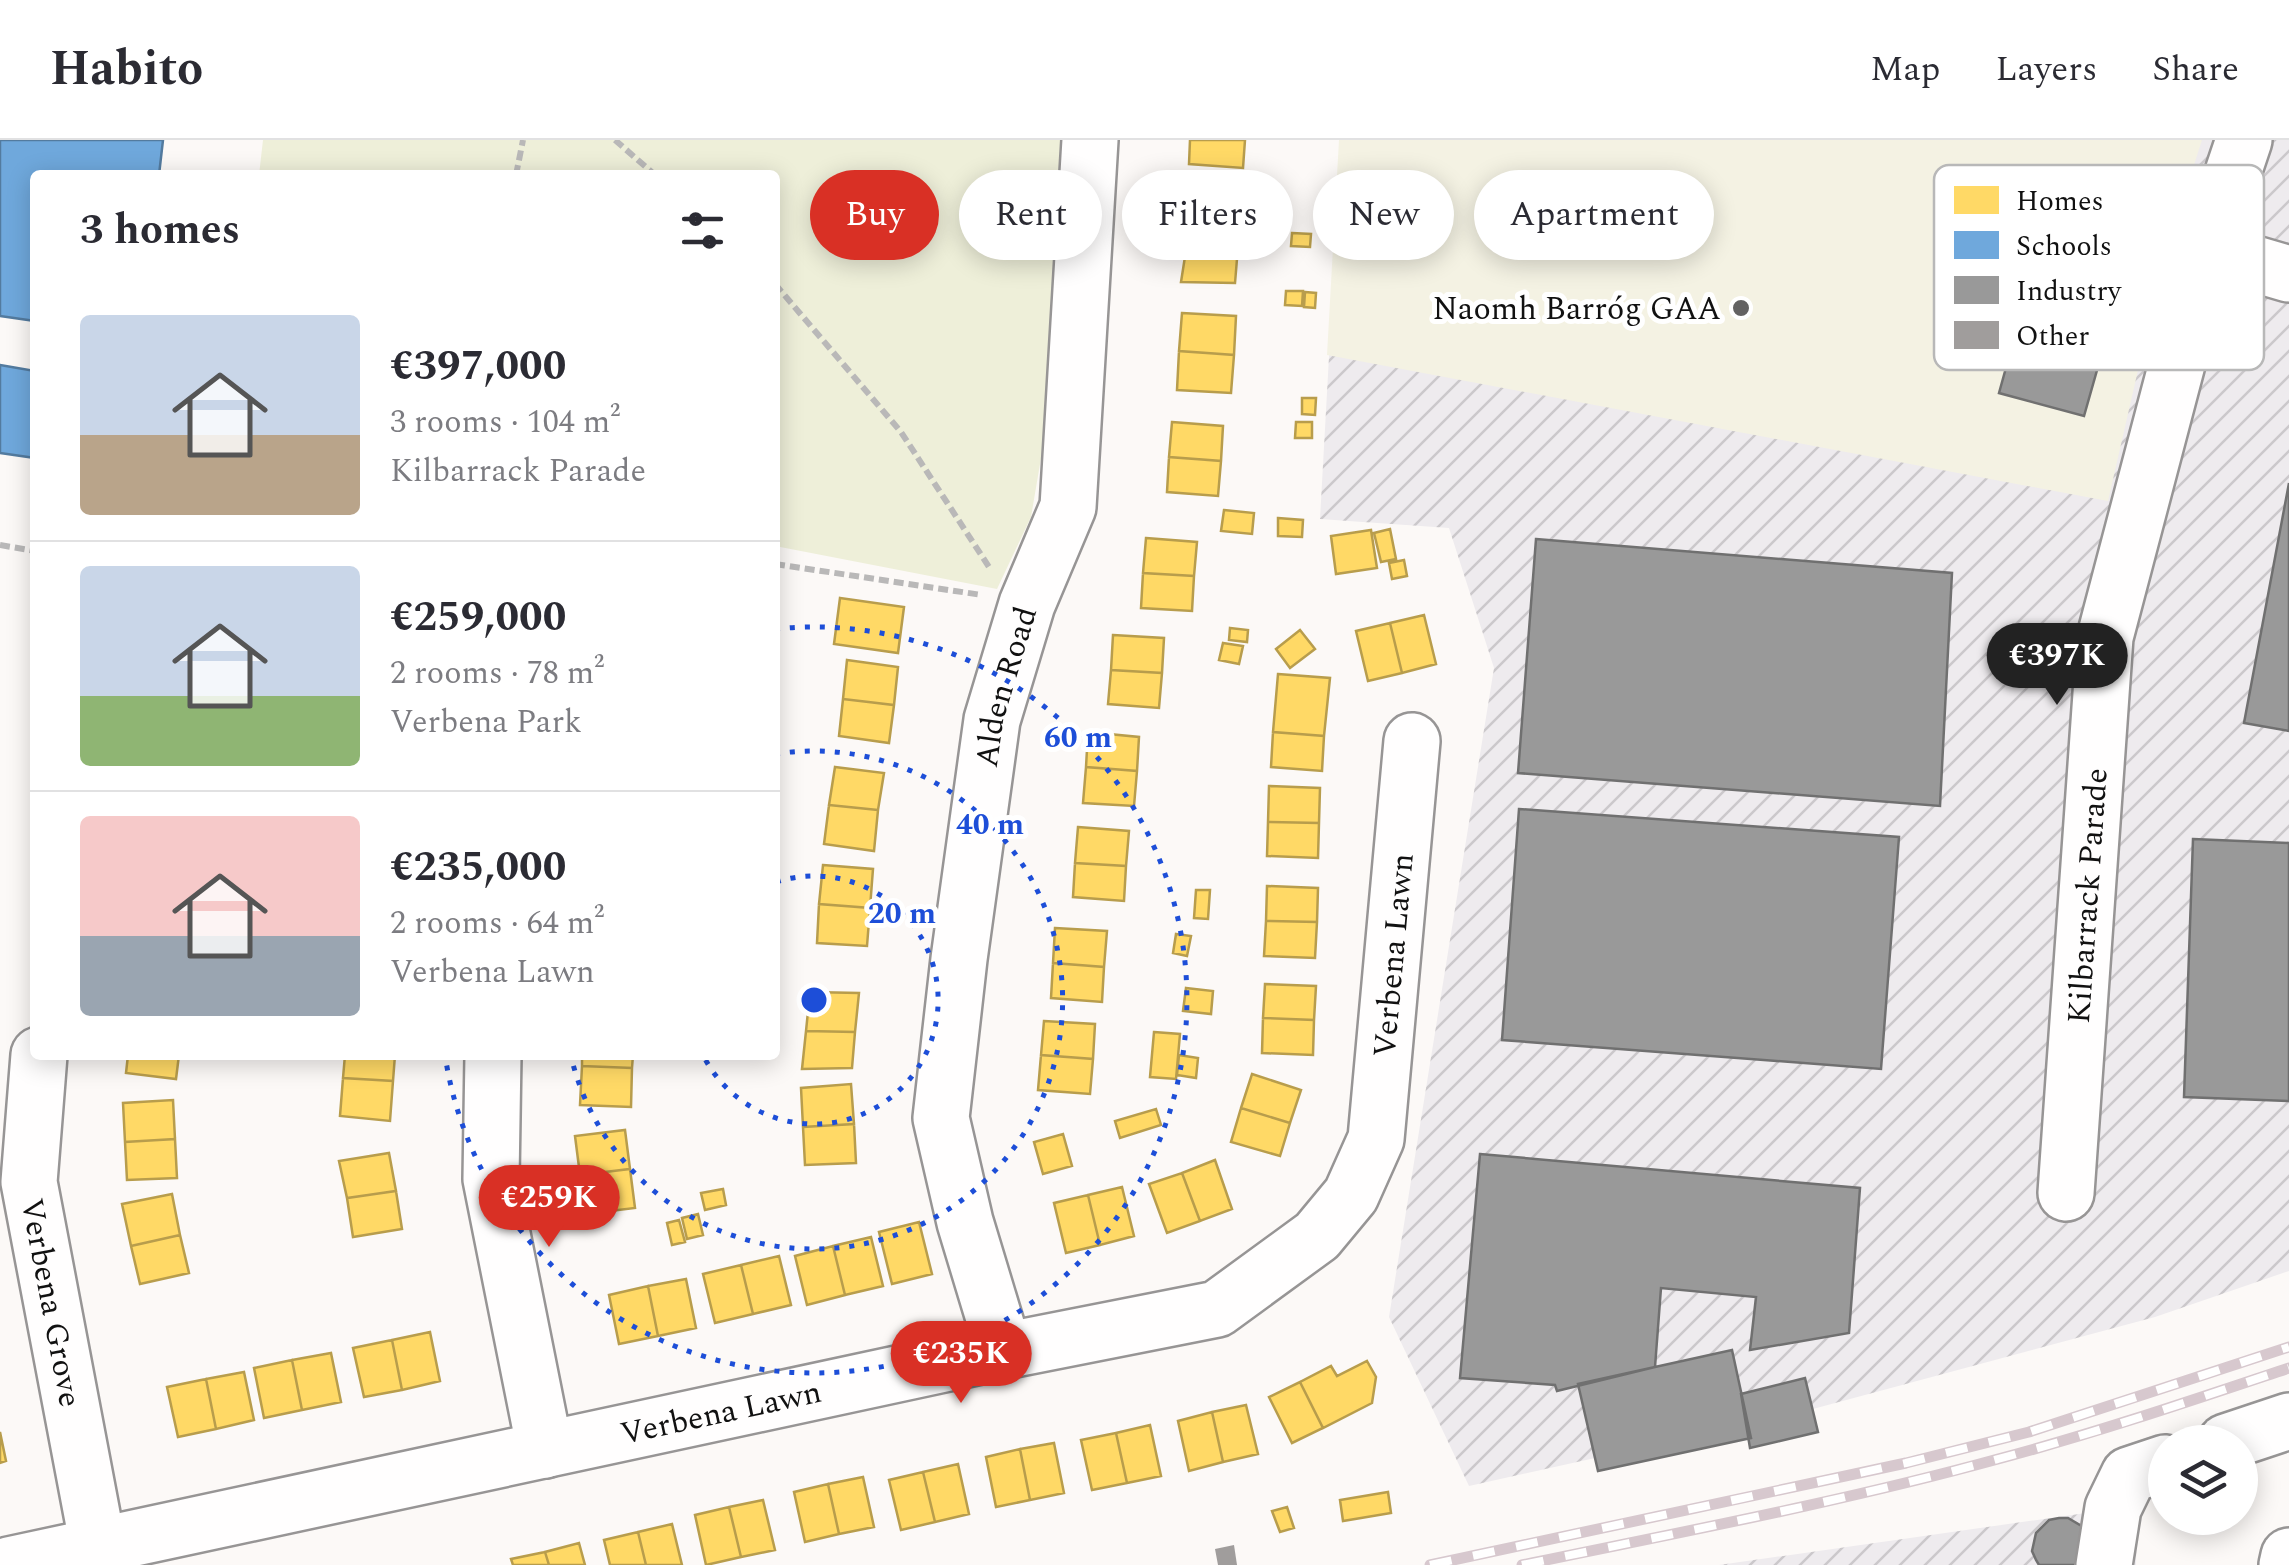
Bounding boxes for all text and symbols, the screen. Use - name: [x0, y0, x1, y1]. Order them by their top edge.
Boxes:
- text: Habito: [50, 33, 203, 106]
- text: Map: [1870, 43, 1940, 96]
- text: Layers: [1995, 43, 2097, 96]
- text: Share: [2152, 43, 2239, 96]
- legend: [1934, 165, 2264, 370]
- chip: Buy: [810, 170, 939, 260]
- chip: Rent: [959, 170, 1102, 260]
- chip: Filters: [1122, 170, 1293, 260]
- chip: New: [1313, 170, 1454, 260]
- chip: Apartment: [1474, 170, 1714, 260]
- text: Homes: [2016, 180, 2104, 223]
- text: 3 homes: [80, 199, 240, 262]
- icon: filters: [675, 203, 730, 258]
- text: Schools: [2016, 225, 2112, 268]
- text: Industry: [2016, 270, 2123, 313]
- place label: Naomh Barróg GAA: [1433, 285, 1721, 334]
- marker: Naomh Barróg GAA: [1730, 297, 1752, 319]
- text: Other: [2016, 315, 2089, 358]
- text: €397,000: [390, 335, 566, 398]
- icon: home: [160, 355, 280, 475]
- text: 3 rooms · 104 m²: [390, 398, 620, 447]
- text: Kilbarrack Parade: [390, 447, 646, 496]
- text: €259,000: [390, 586, 566, 649]
- street label: Alden Road: [963, 601, 1051, 771]
- icon: home: [160, 606, 280, 726]
- pin: €397K: [1987, 623, 2127, 708]
- text: €397K: [2009, 631, 2105, 680]
- text: 2 rooms · 78 m²: [390, 649, 604, 698]
- text: Verbena Park: [390, 698, 582, 747]
- text: 60 m: [1044, 715, 1112, 761]
- street label: Kilbarrack Parade: [2055, 766, 2122, 1025]
- text: 40 m: [956, 802, 1024, 848]
- text: €235,000: [390, 836, 566, 899]
- street label: Verbena Lawn: [1361, 851, 1428, 1059]
- icon: home: [160, 856, 280, 976]
- text: 20 m: [868, 891, 936, 937]
- text: 2 rooms · 64 m²: [390, 899, 604, 948]
- text: Verbena Lawn: [390, 948, 595, 997]
- centre of rings: [796, 982, 832, 1018]
- pin: €259K: [479, 1165, 619, 1250]
- text: €259K: [501, 1173, 597, 1222]
- street label: Verbena Grove: [7, 1194, 94, 1411]
- pin: €235K: [891, 1321, 1031, 1406]
- text: €235K: [913, 1329, 1009, 1378]
- street label: Verbena Lawn: [616, 1368, 826, 1459]
- map controls: [2148, 1425, 2258, 1535]
- button: layers: [2148, 1425, 2258, 1535]

